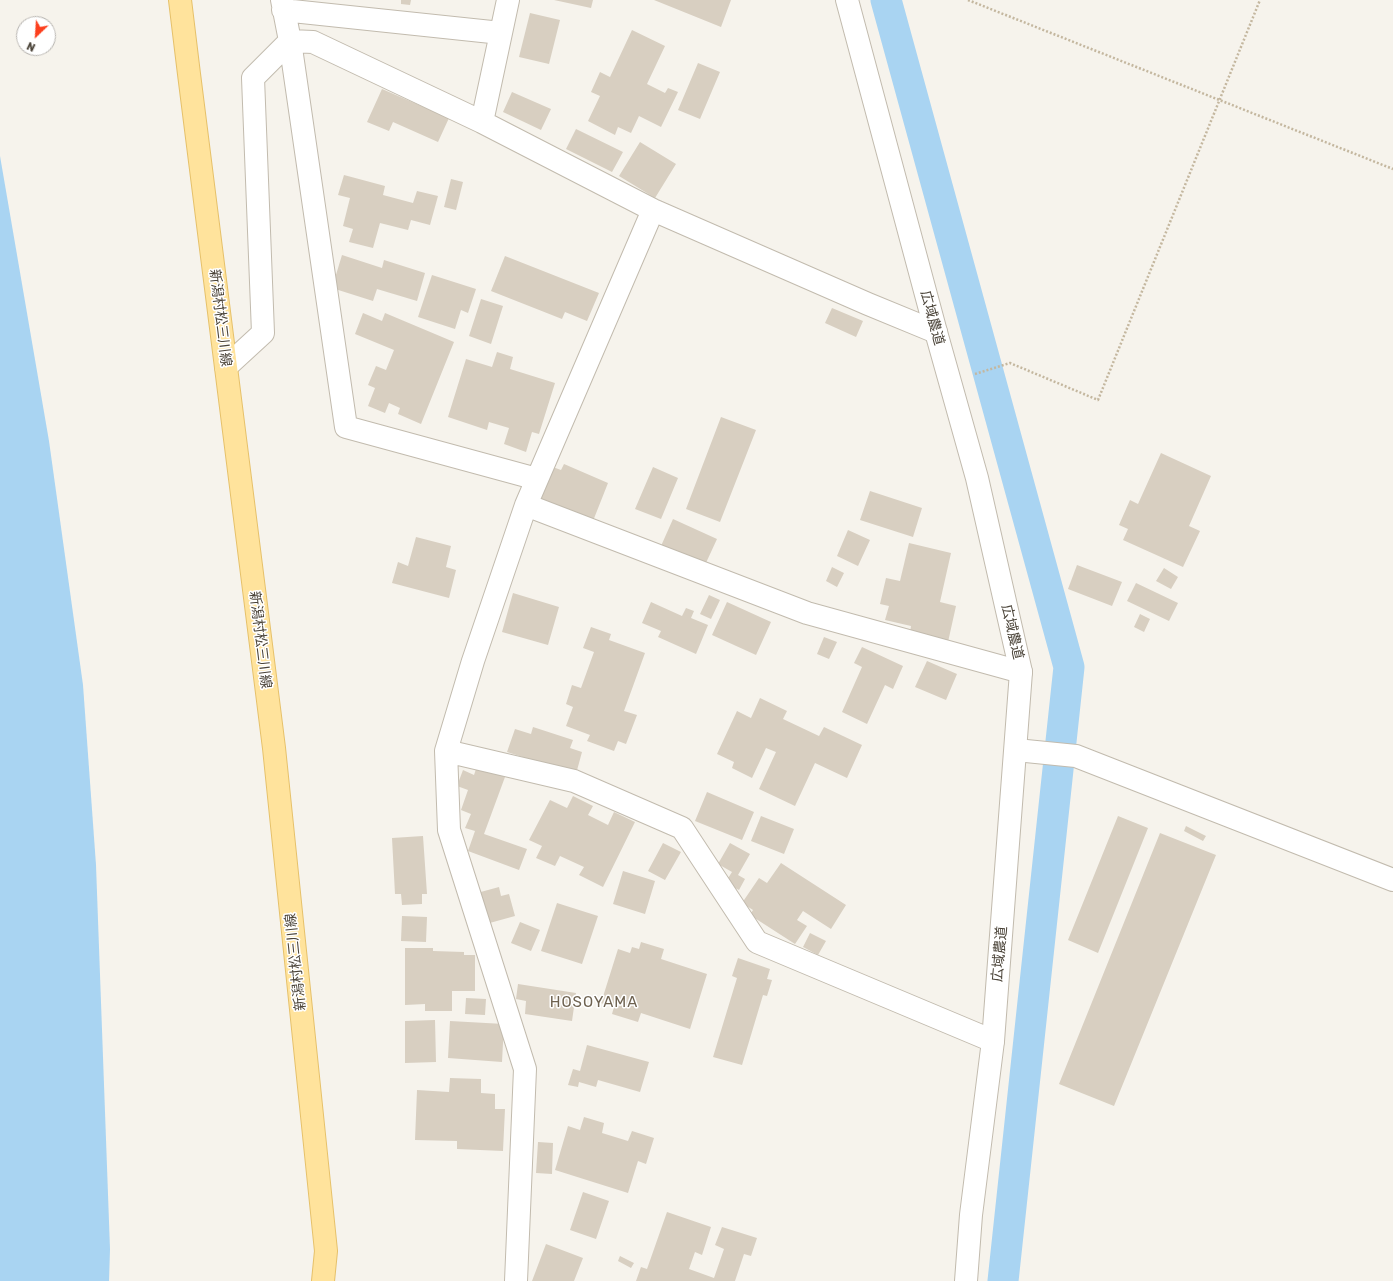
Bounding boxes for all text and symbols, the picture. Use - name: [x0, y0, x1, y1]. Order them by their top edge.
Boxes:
- north arrow: [16, 16, 56, 56]
- text: N: [25, 39, 37, 54]
- street label: 新潟村松三川線: [206, 268, 234, 368]
- street label: 広域農道: [917, 289, 947, 347]
- street label: 新潟村松三川線: [246, 590, 274, 690]
- street label: 広域農道: [998, 603, 1026, 661]
- street label: 新潟村松三川線: [283, 912, 309, 1012]
- street label: 広域農道: [989, 925, 1011, 983]
- district label: HOSOYAMA: [550, 994, 638, 1012]

